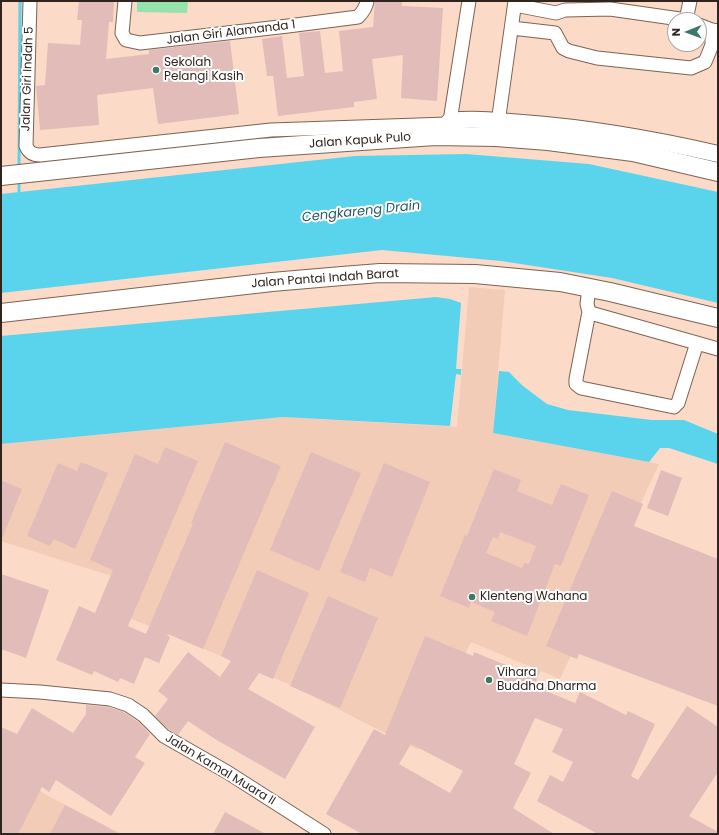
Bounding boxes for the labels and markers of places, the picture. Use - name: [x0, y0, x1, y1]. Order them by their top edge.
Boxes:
- place label: Sekolah Pelangi Kasih: [164, 56, 244, 84]
- marker: Sekolah Pelangi Kasih: [151, 65, 161, 75]
- place label: Klenteng Wahana: [480, 590, 587, 604]
- marker: Klenteng Wahana: [467, 592, 477, 602]
- place label: Vihara Buddha Dharma: [497, 666, 596, 694]
- marker: Vihara Buddha Dharma: [484, 675, 494, 685]

